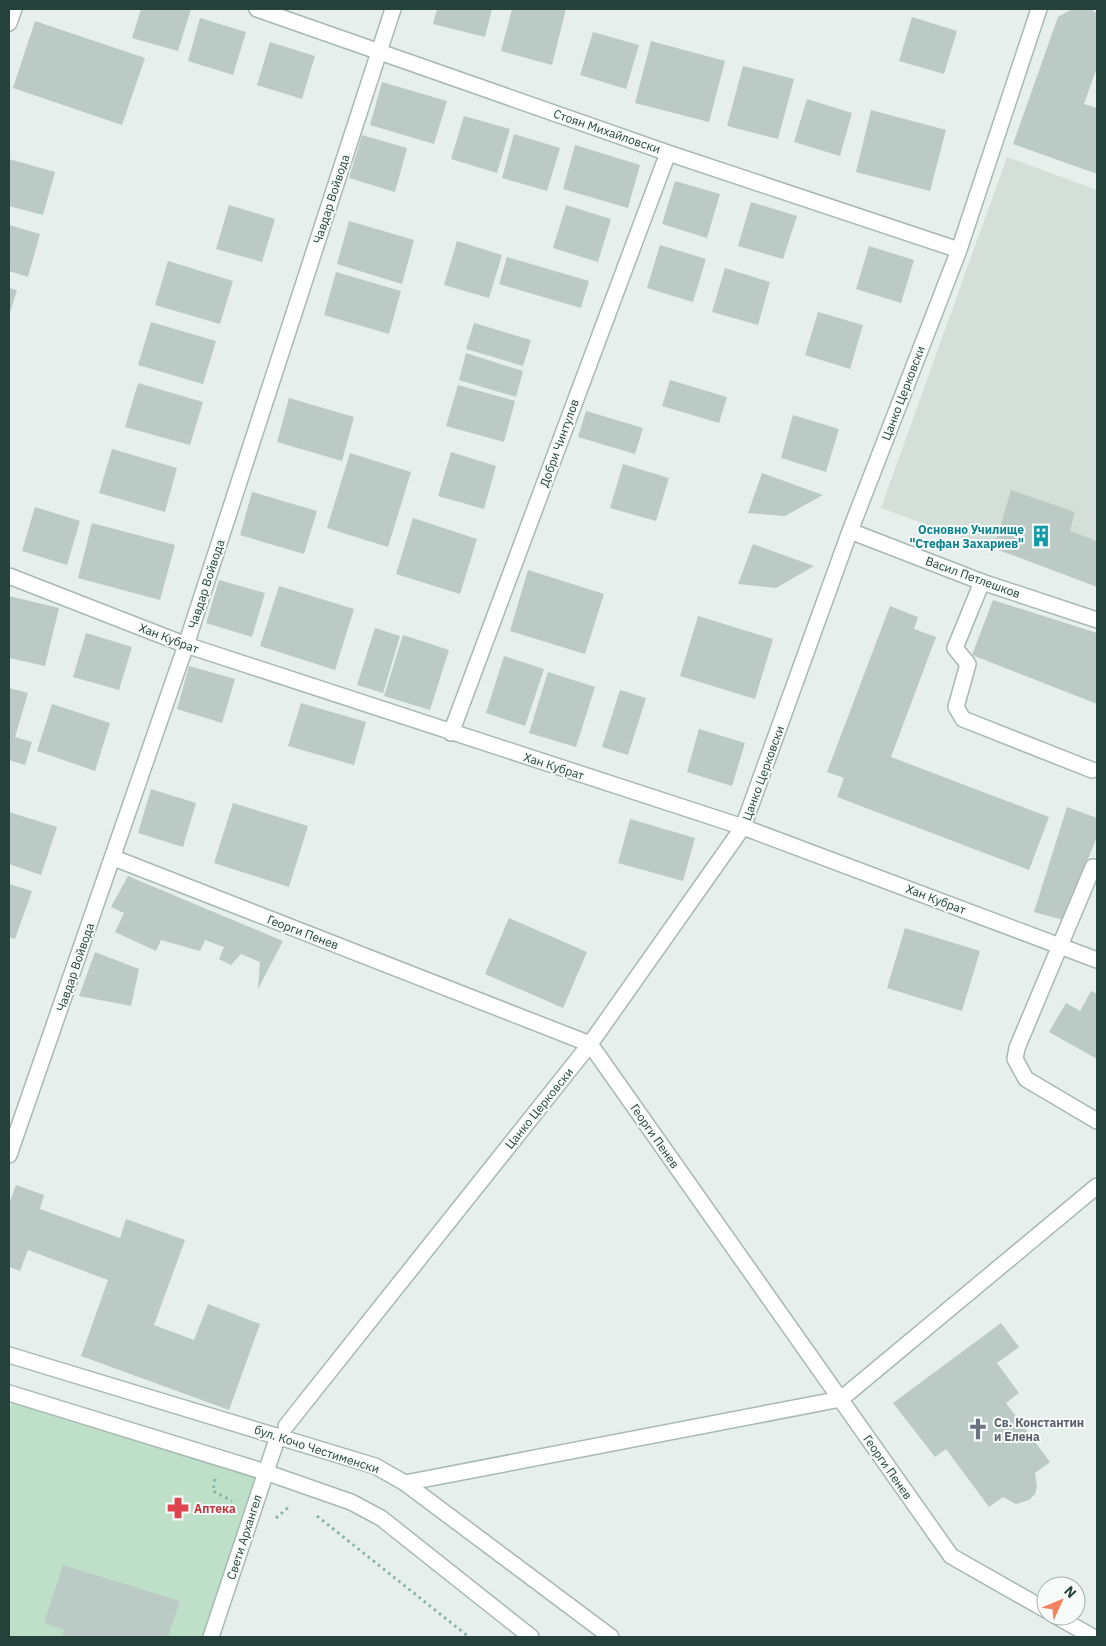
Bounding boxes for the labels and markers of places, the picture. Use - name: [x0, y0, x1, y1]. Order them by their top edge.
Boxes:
- place label: Основно Училище "Стефан Захариев": [910, 522, 1024, 551]
- building icon: Основно Училище "Стефан Захариев": [1028, 523, 1054, 549]
- place label: Св. Константин и Елена: [994, 1415, 1084, 1444]
- church icon: Св. Константин и Елена: [965, 1416, 991, 1442]
- pharmacy icon: Аптека: [165, 1495, 191, 1521]
- place label: Аптека: [194, 1501, 236, 1516]

